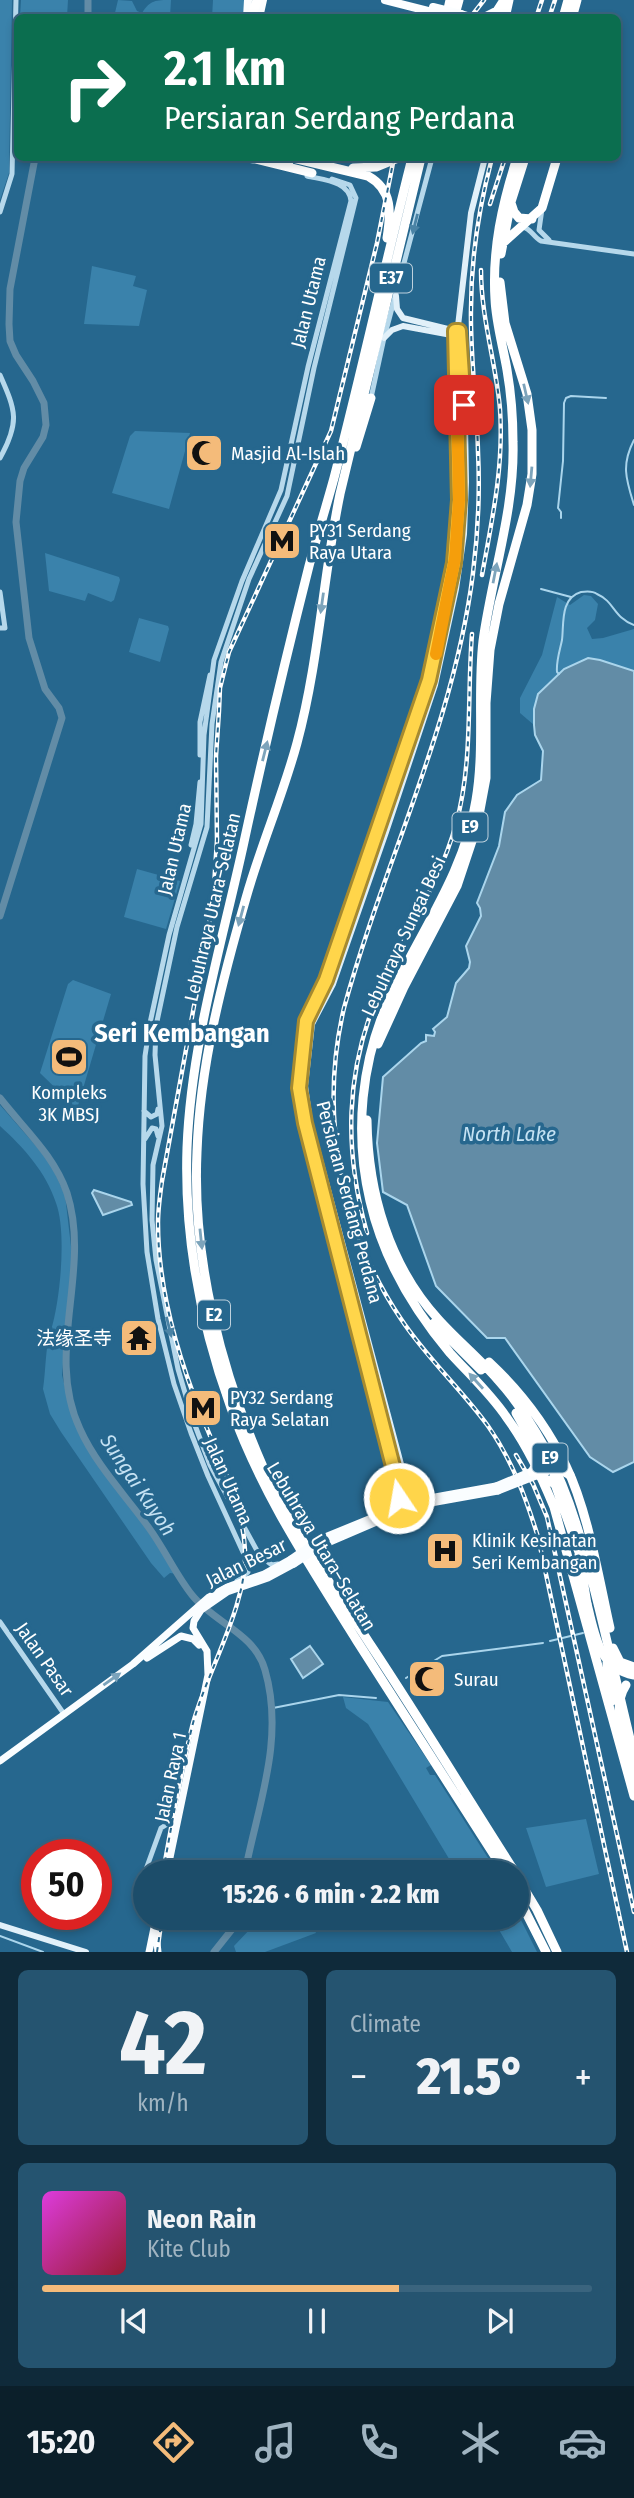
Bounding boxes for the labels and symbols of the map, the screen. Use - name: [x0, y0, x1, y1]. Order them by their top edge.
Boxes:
- one-way arrow: [409, 213, 420, 235]
- street label: Jalan Utama: [286, 254, 331, 350]
- road number: E37: [370, 264, 412, 292]
- pin: [434, 375, 494, 435]
- one-way arrow: [521, 383, 532, 405]
- mosque icon: Masjid Al-Islah: [183, 432, 225, 474]
- place label: Masjid Al-Islah: [231, 442, 345, 465]
- one-way arrow: [525, 466, 536, 488]
- place label: PY31 Serdang Raya Utara: [309, 519, 411, 564]
- metro station icon: PY31 Serdang Raya Utara: [261, 520, 303, 562]
- one-way arrow: [490, 562, 501, 584]
- one-way arrow: [316, 592, 327, 614]
- one-way arrow: [259, 740, 270, 762]
- street label: Jalan Utama: [153, 801, 196, 897]
- street label: Lebuhraya Utara–Selatan: [180, 811, 245, 1004]
- road number: E9: [452, 812, 488, 842]
- street label: Lebuhraya Sungai Besi: [356, 853, 451, 1020]
- one-way arrow: [235, 906, 246, 928]
- district label: Seri Kembangan: [94, 1018, 270, 1049]
- sports icon: Kompleks 3K MBSJ: [48, 1036, 90, 1078]
- place label: Kompleks 3K MBSJ: [31, 1081, 107, 1126]
- street label: Persiaran Serdang Perdana: [311, 1098, 388, 1306]
- water label: North Lake: [462, 1121, 556, 1147]
- one-way arrow: [196, 1229, 207, 1251]
- road number: E2: [198, 1300, 230, 1330]
- temple icon: 法缘圣寺: [118, 1317, 160, 1359]
- one-way arrow: [164, 1317, 175, 1339]
- place label: 法缘圣寺: [36, 1327, 112, 1350]
- one-way arrow: [468, 1372, 484, 1390]
- place label: PY32 Serdang Raya Selatan: [230, 1386, 333, 1431]
- metro station icon: PY32 Serdang Raya Selatan: [182, 1387, 224, 1429]
- water label: Sungai Kuyoh: [94, 1428, 182, 1541]
- street label: Jalan Utama: [199, 1434, 258, 1529]
- road number: E9: [532, 1443, 568, 1472]
- street label: Lebuhraya Utara–Selatan: [262, 1458, 381, 1635]
- position arrow: [362, 1461, 436, 1535]
- place label: Klinik Kesihatan Seri Kembangan: [472, 1529, 598, 1574]
- hospital icon: Klinik Kesihatan Seri Kembangan: [424, 1530, 466, 1572]
- street label: Jalan Besar: [202, 1533, 291, 1592]
- street label: Jalan Pasar: [11, 1618, 79, 1701]
- mosque icon: Surau: [406, 1658, 448, 1700]
- place label: Surau: [454, 1668, 499, 1691]
- one-way arrow: [103, 1672, 121, 1686]
- street label: Jalan Raya 1: [150, 1730, 191, 1824]
- speed limit sign: 50: [21, 1839, 112, 1930]

